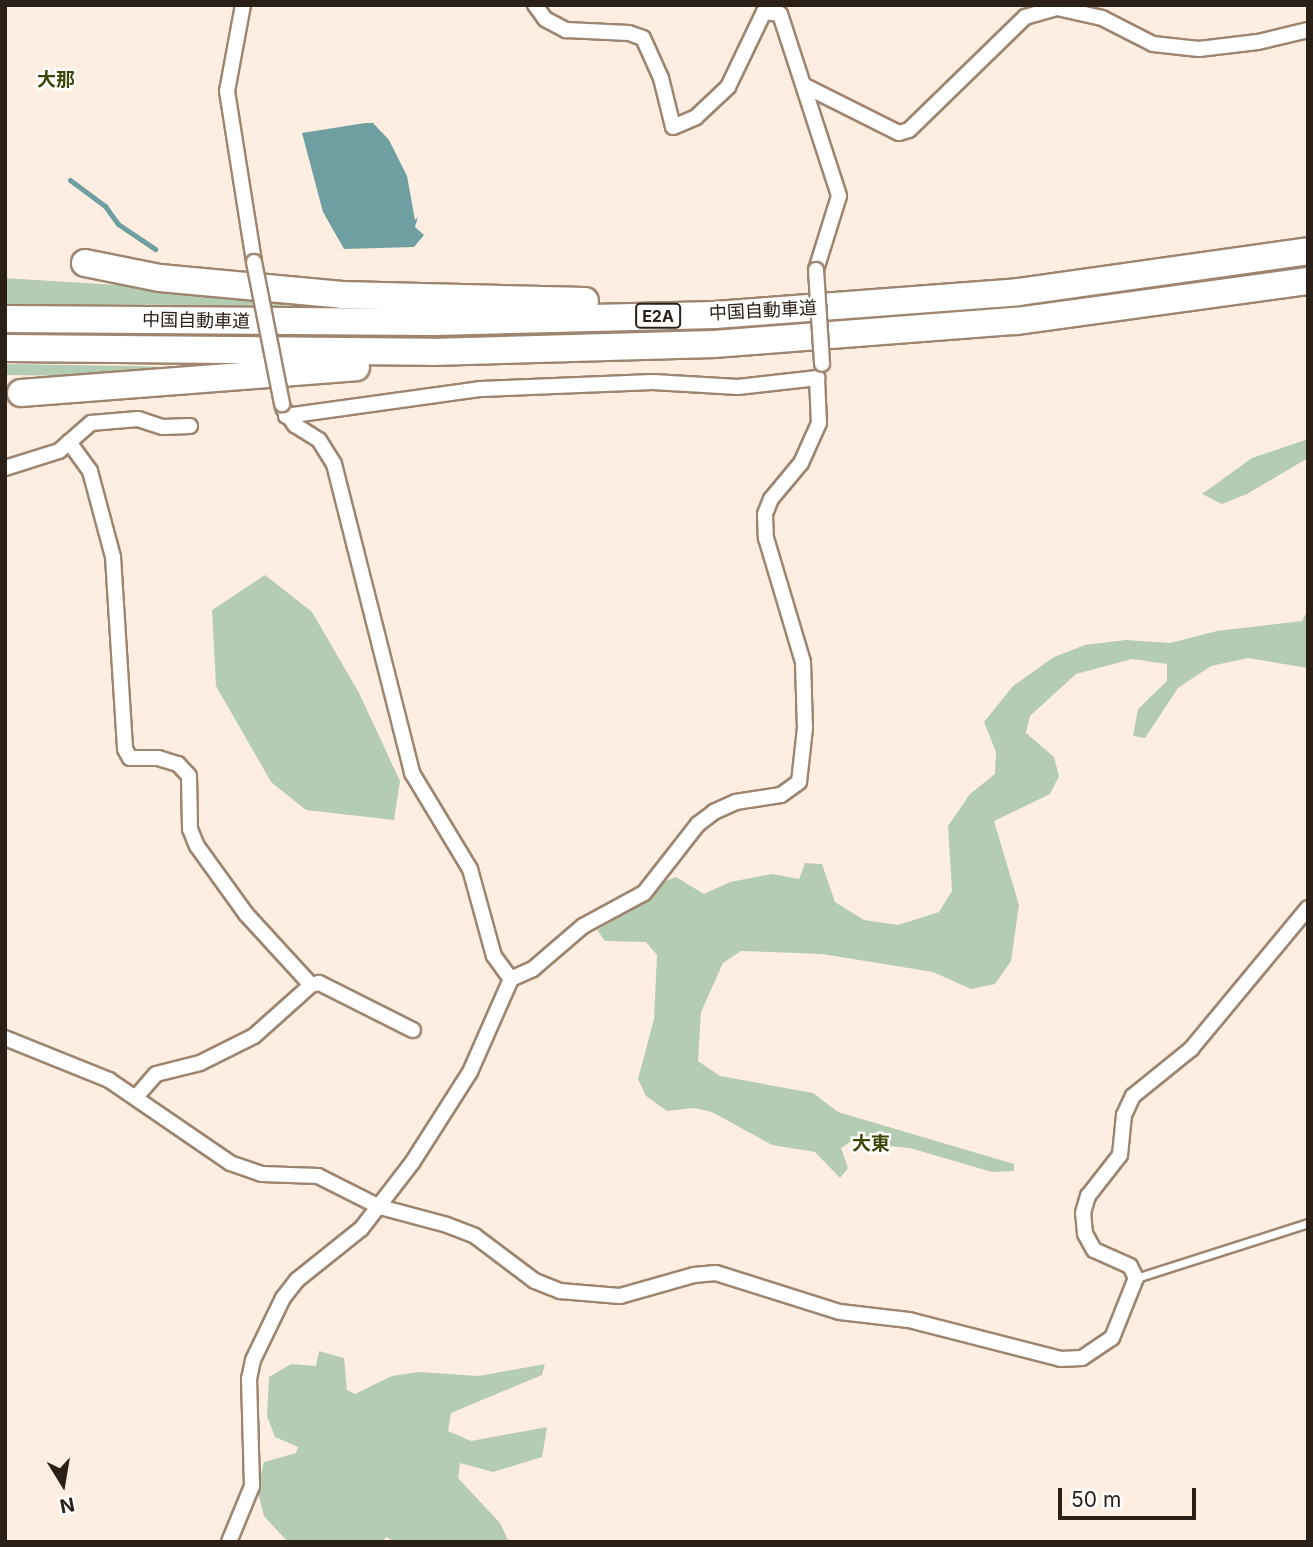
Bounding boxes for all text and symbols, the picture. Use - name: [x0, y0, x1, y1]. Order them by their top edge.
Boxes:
- district label: 大那: [37, 69, 75, 91]
- street label: 中国自動車道: [709, 297, 817, 325]
- road number: E2A: [634, 304, 682, 328]
- street label: 中国自動車道: [142, 309, 250, 333]
- district label: 大東: [852, 1133, 890, 1155]
- north arrow: [28, 1449, 98, 1519]
- scale bar: [1061, 1474, 1199, 1518]
- text: 50 m: [1071, 1487, 1121, 1512]
- text: N: [58, 1492, 76, 1518]

